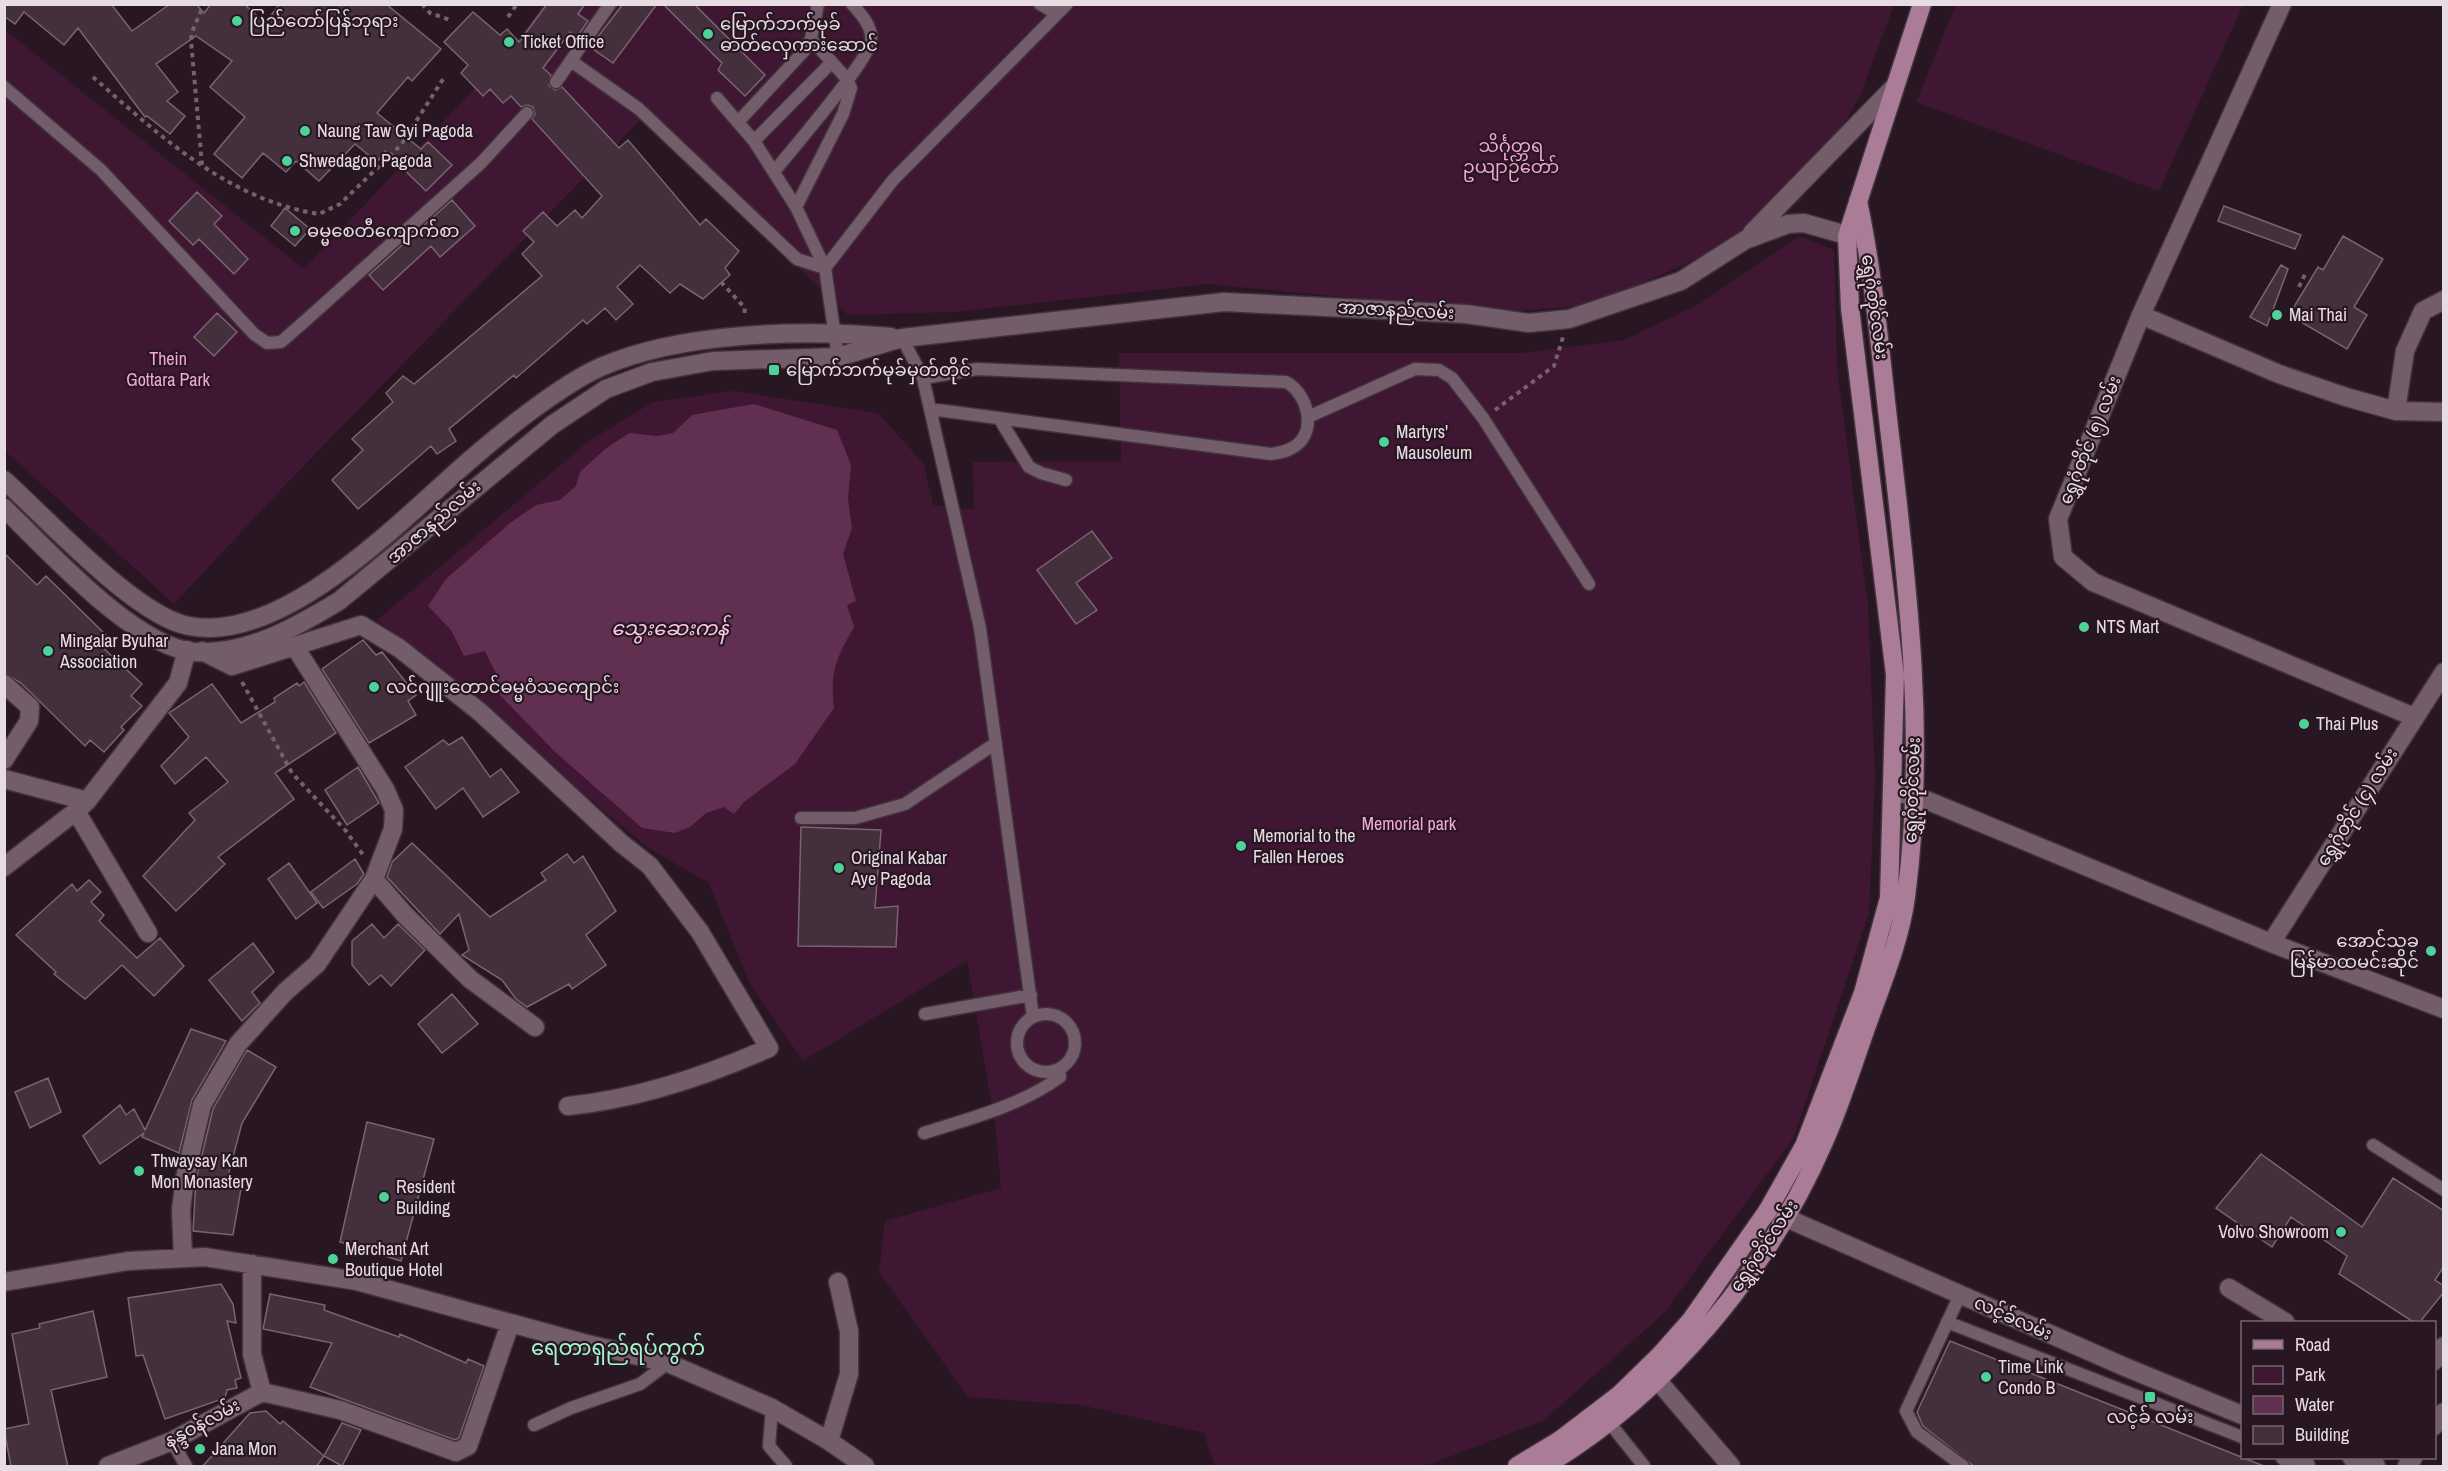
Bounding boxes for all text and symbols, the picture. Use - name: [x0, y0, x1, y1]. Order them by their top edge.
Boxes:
- place label: ပြည်တော်ပြန်ဘုရား: [249, 8, 398, 36]
- place label: မြောက်ဘက်မုခ် ဓာတ်လှေကားဆောင်: [720, 11, 878, 60]
- marker: ပြည်တော်ပြန်ဘုရား: [230, 14, 244, 28]
- marker: မြောက်ဘက်မုခ် ဓာတ်လှေကားဆောင်: [701, 27, 715, 41]
- place label: Ticket Office: [521, 29, 604, 54]
- marker: Ticket Office: [502, 35, 516, 49]
- place label: Naung Taw Gyi Pagoda: [317, 118, 473, 143]
- marker: Naung Taw Gyi Pagoda: [298, 124, 312, 138]
- park label: သိင်္ဂုတ္တရ ဥယျာဉ်တော်: [1463, 132, 1559, 182]
- place label: Shwedagon Pagoda: [299, 148, 432, 173]
- marker: Shwedagon Pagoda: [280, 154, 294, 168]
- place label: ဓမ္မစေတီကျောက်စာ: [307, 217, 460, 246]
- marker: ဓမ္မစေတီကျောက်စာ: [288, 224, 302, 238]
- street label: ရွှေဂုံတိုင်လမ်း: [1853, 252, 1896, 362]
- street label: အာဇာနည်လမ်း: [1337, 294, 1455, 328]
- place label: Mai Thai: [2289, 302, 2347, 327]
- marker: Mai Thai: [2270, 308, 2284, 322]
- park label: Thein Gottara Park: [126, 346, 210, 392]
- place label: မြောက်ဘက်မုခ်မှတ်တိုင်: [786, 356, 971, 385]
- marker: မြောက်ဘက်မုခ်မှတ်တိုင်: [767, 363, 781, 377]
- street label: ရွှေဂုံတိုင် (၅) လမ်း: [2051, 372, 2129, 509]
- place label: Martyrs' Mausoleum: [1396, 419, 1472, 465]
- marker: Martyrs' Mausoleum: [1377, 435, 1391, 449]
- street label: အာဇာနည်လမ်း: [381, 474, 488, 572]
- water label: သွေးဆေးကန်: [611, 614, 732, 645]
- place label: NTS Mart: [2096, 614, 2159, 639]
- marker: NTS Mart: [2077, 620, 2091, 634]
- place label: Mingalar Byuhar Association: [59, 628, 168, 674]
- marker: Mingalar Byuhar Association: [41, 644, 55, 658]
- place label: လင်ဂျူးတောင်ဓမ္မဝံသကျောင်း: [386, 674, 619, 702]
- marker: လင်ဂျူးတောင်ဓမ္မဝံသကျောင်း: [367, 680, 381, 694]
- place label: Thai Plus: [2316, 711, 2378, 736]
- marker: Thai Plus: [2297, 717, 2311, 731]
- street label: ရွှေဂုံတိုင်လမ်း: [1896, 736, 1929, 844]
- street label: ရွှေဂုံတိုင် (၄) လမ်း: [2309, 742, 2406, 872]
- park label: Memorial park: [1362, 811, 1457, 836]
- place label: Memorial to the Fallen Heroes: [1253, 823, 1356, 869]
- marker: Memorial to the Fallen Heroes: [1234, 839, 1248, 853]
- place label: Original Kabar Aye Pagoda: [850, 845, 947, 891]
- marker: Original Kabar Aye Pagoda: [832, 861, 846, 875]
- place label: အောင်သုခ မြန်မာထမင်းဆိုင်: [2290, 928, 2419, 977]
- marker: အောင်သုခ မြန်မာထမင်းဆိုင်: [2424, 944, 2438, 958]
- place label: Thwaysay Kan Mon Monastery: [151, 1148, 253, 1194]
- marker: Thwaysay Kan Mon Monastery: [132, 1164, 146, 1178]
- place label: Resident Building: [396, 1174, 455, 1220]
- marker: Resident Building: [377, 1190, 391, 1204]
- street label: ရွှေဂုံတိုင်လမ်း: [1723, 1194, 1806, 1298]
- place label: Volvo Showroom: [2218, 1219, 2329, 1244]
- marker: Volvo Showroom: [2334, 1225, 2348, 1239]
- place label: Merchant Art Boutique Hotel: [345, 1236, 443, 1282]
- marker: Merchant Art Boutique Hotel: [326, 1252, 340, 1266]
- street label: လင့်ခ်လမ်း: [1970, 1289, 2056, 1346]
- legend: [2241, 1321, 2436, 1459]
- district label: ရေတာရှည်ရပ်ကွက်: [531, 1332, 705, 1365]
- text: Road: [2295, 1332, 2330, 1357]
- place label: Time Link Condo B: [1998, 1354, 2064, 1400]
- text: Park: [2295, 1362, 2326, 1387]
- marker: Time Link Condo B: [1979, 1370, 1993, 1384]
- marker: လင့်ခ် လမ်း: [2143, 1390, 2157, 1404]
- street label: နန္ဒဝန်လမ်း: [159, 1392, 246, 1456]
- text: Water: [2295, 1392, 2334, 1417]
- place label: လင့်ခ် လမ်း: [2107, 1404, 2193, 1429]
- text: Building: [2295, 1422, 2350, 1447]
- place label: Jana Mon: [212, 1436, 277, 1461]
- marker: Jana Mon: [193, 1442, 207, 1456]

